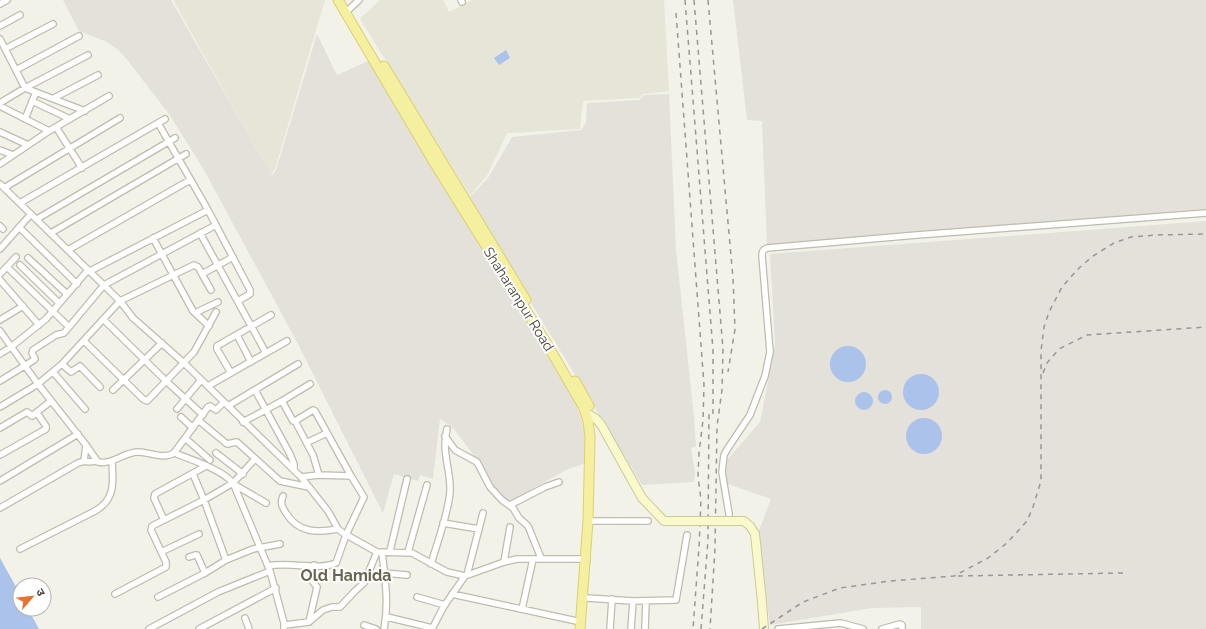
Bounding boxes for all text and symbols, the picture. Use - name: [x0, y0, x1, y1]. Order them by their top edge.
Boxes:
- street label: Shaharanpur Road: [481, 244, 557, 354]
- district label: Old Hamida: [301, 566, 391, 585]
- north arrow: [12, 577, 52, 617]
- text: उ: [33, 587, 48, 599]

